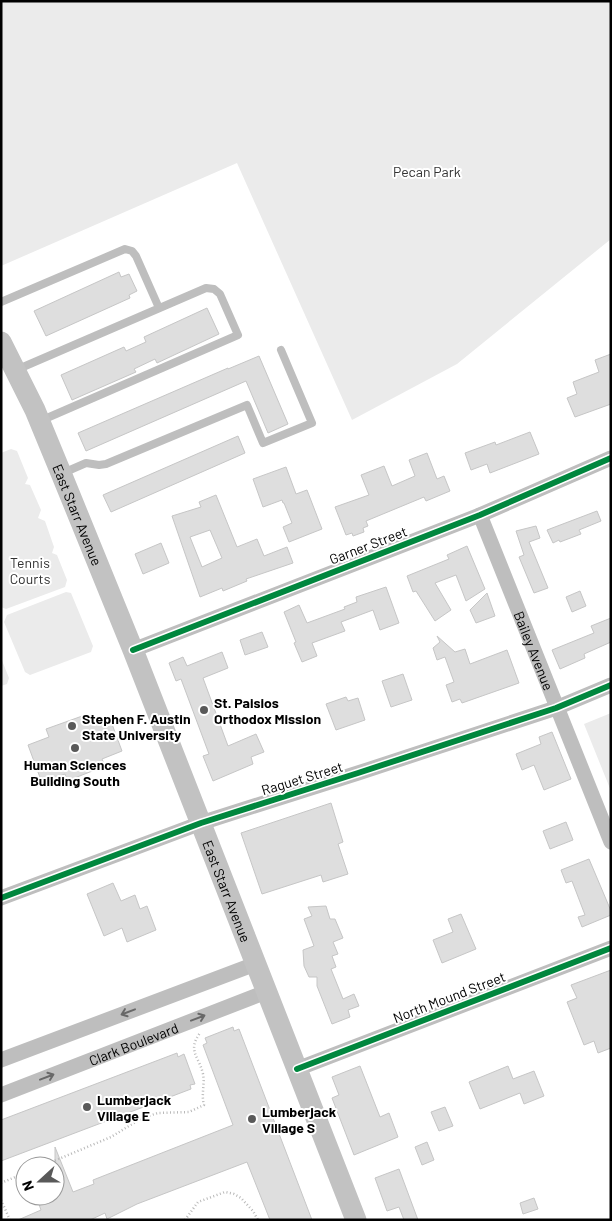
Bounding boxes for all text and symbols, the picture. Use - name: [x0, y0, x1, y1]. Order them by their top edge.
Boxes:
- park label: Pecan Park: [393, 163, 461, 180]
- street label: East Starr Avenue: [50, 461, 106, 568]
- street label: Garner Street: [327, 522, 409, 568]
- park label: Tennis Courts: [10, 554, 51, 587]
- street label: Bailey Avenue: [511, 608, 558, 693]
- place label: St. Paisios Orthodox Mission: [214, 694, 321, 727]
- marker: St. Paisios Orthodox Mission: [198, 704, 210, 716]
- place label: Stephen F. Austin State University: [82, 710, 191, 743]
- marker: Stephen F. Austin State University: [66, 720, 78, 732]
- marker: Human Sciences Building South: [69, 742, 81, 754]
- place label: Human Sciences Building South: [24, 756, 126, 789]
- street label: Raguet Street: [259, 758, 345, 798]
- street label: East Starr Avenue: [200, 837, 255, 944]
- street label: North Mound Street: [390, 968, 508, 1026]
- one-way arrow: [120, 1008, 136, 1017]
- one-way arrow: [190, 1013, 205, 1023]
- street label: Clark Boulevard: [86, 1018, 181, 1069]
- one-way arrow: [39, 1072, 54, 1081]
- place label: Lumberjack Village E: [97, 1091, 172, 1124]
- marker: Lumberjack Village E: [81, 1101, 93, 1113]
- place label: Lumberjack Village S: [262, 1103, 337, 1136]
- marker: Lumberjack Village S: [246, 1113, 258, 1125]
- north arrow: [15, 1156, 65, 1206]
- text: N: [18, 1178, 37, 1193]

